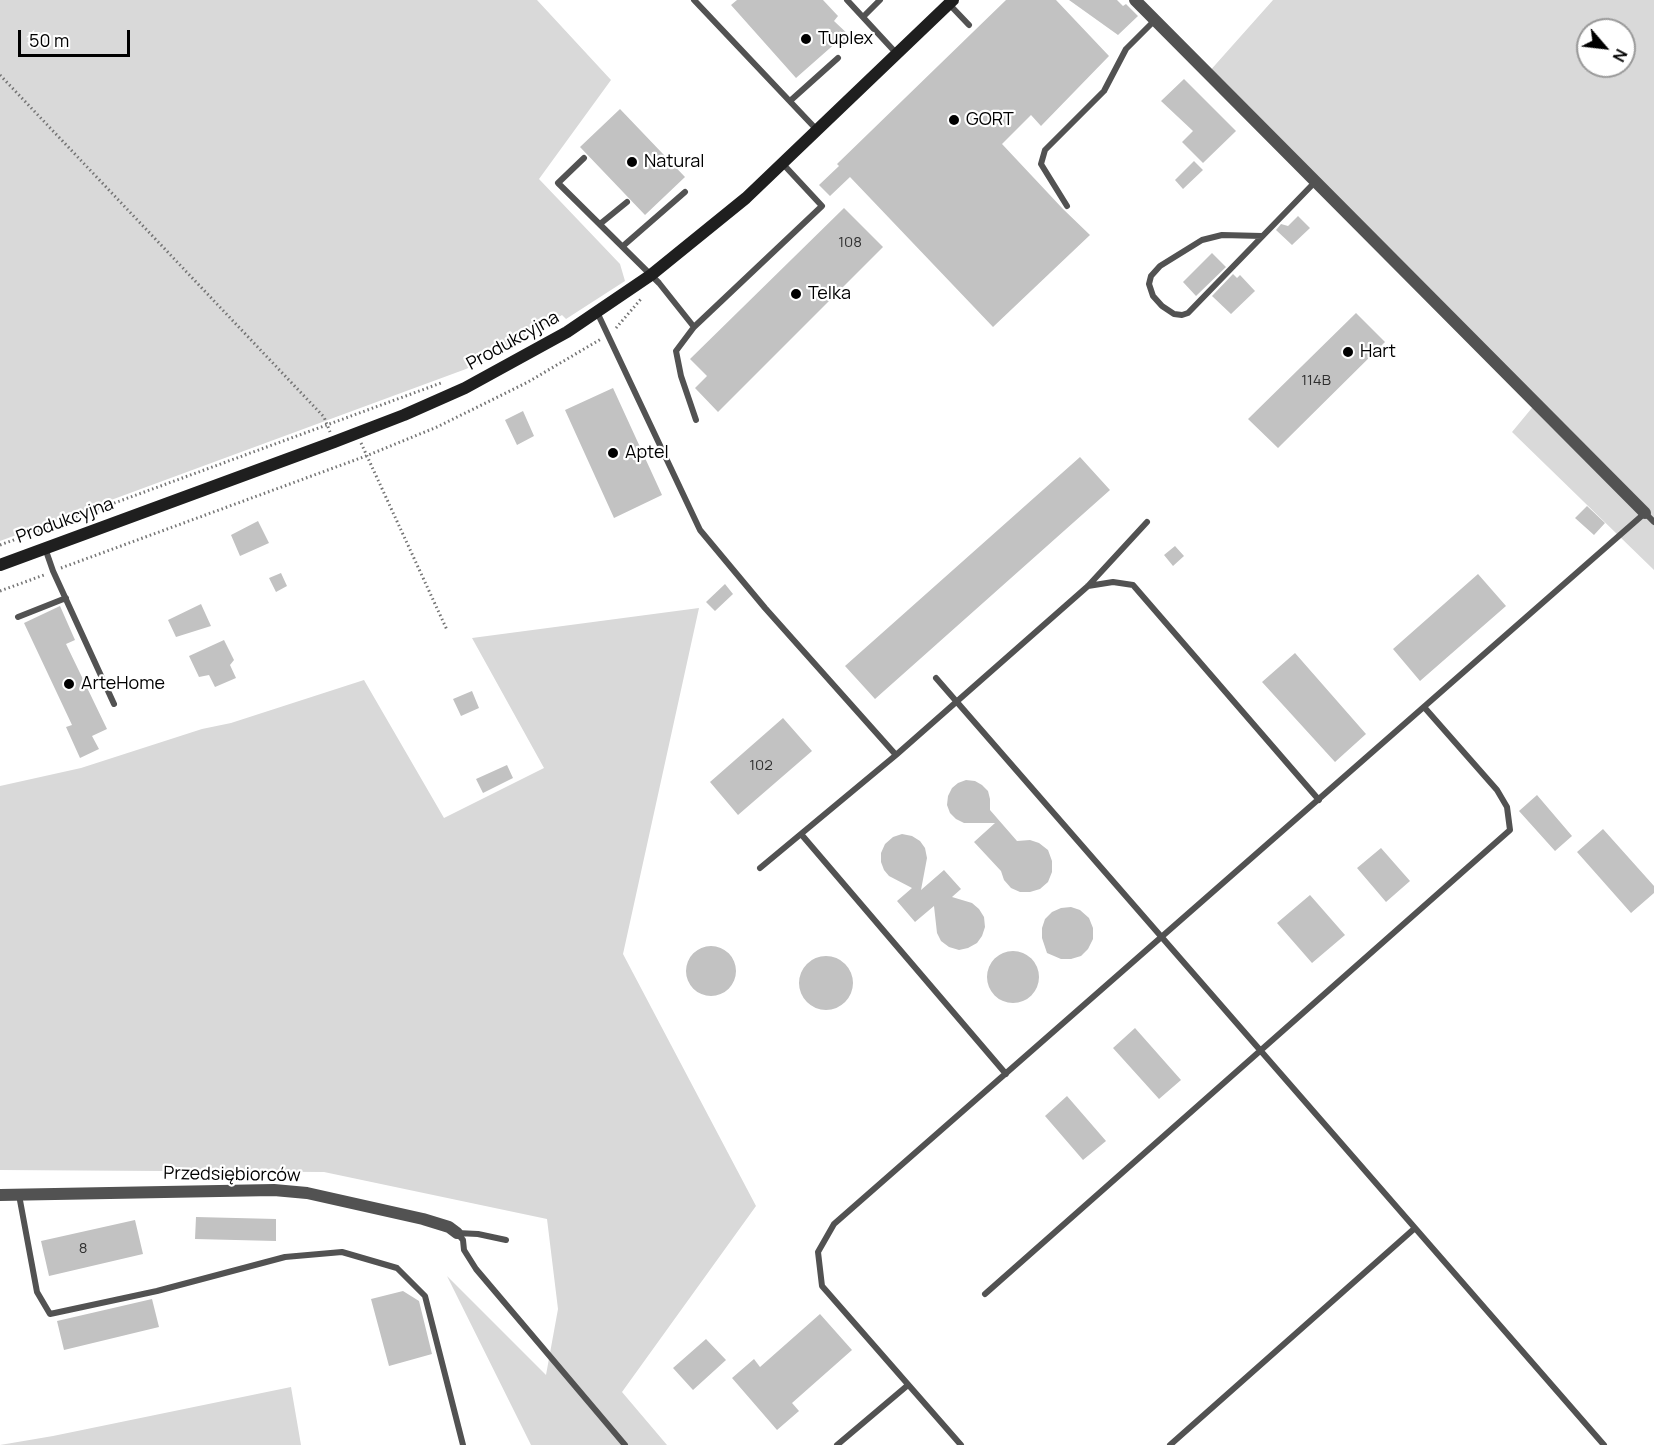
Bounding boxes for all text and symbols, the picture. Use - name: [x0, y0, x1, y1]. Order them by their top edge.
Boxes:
- scale bar: [21, 18, 134, 56]
- north arrow: [1576, 18, 1636, 78]
- text: 50 m: [29, 28, 69, 52]
- place label: Tuplex: [818, 28, 873, 50]
- marker: Tuplex: [799, 32, 813, 46]
- text: N: [1608, 45, 1633, 66]
- place label: GORT: [966, 109, 1014, 131]
- marker: GORT: [947, 113, 961, 127]
- place label: Natural: [644, 151, 705, 173]
- marker: Natural: [625, 155, 639, 169]
- house number: 108: [838, 234, 862, 252]
- place label: Telka: [808, 283, 851, 305]
- marker: Telka: [789, 287, 803, 301]
- street label: Produkcyjna: [463, 307, 563, 375]
- place label: Hart: [1360, 341, 1396, 363]
- marker: Hart: [1341, 345, 1355, 359]
- house number: 114B: [1301, 372, 1331, 390]
- place label: Aptel: [625, 442, 669, 464]
- marker: Aptel: [606, 446, 620, 460]
- street label: Produkcyjna: [13, 493, 117, 549]
- place label: ArteHome: [81, 673, 165, 695]
- marker: ArteHome: [62, 677, 76, 691]
- house number: 102: [749, 757, 773, 775]
- street label: Przedsiębiorców: [163, 1163, 301, 1187]
- house number: 8: [79, 1240, 87, 1258]

